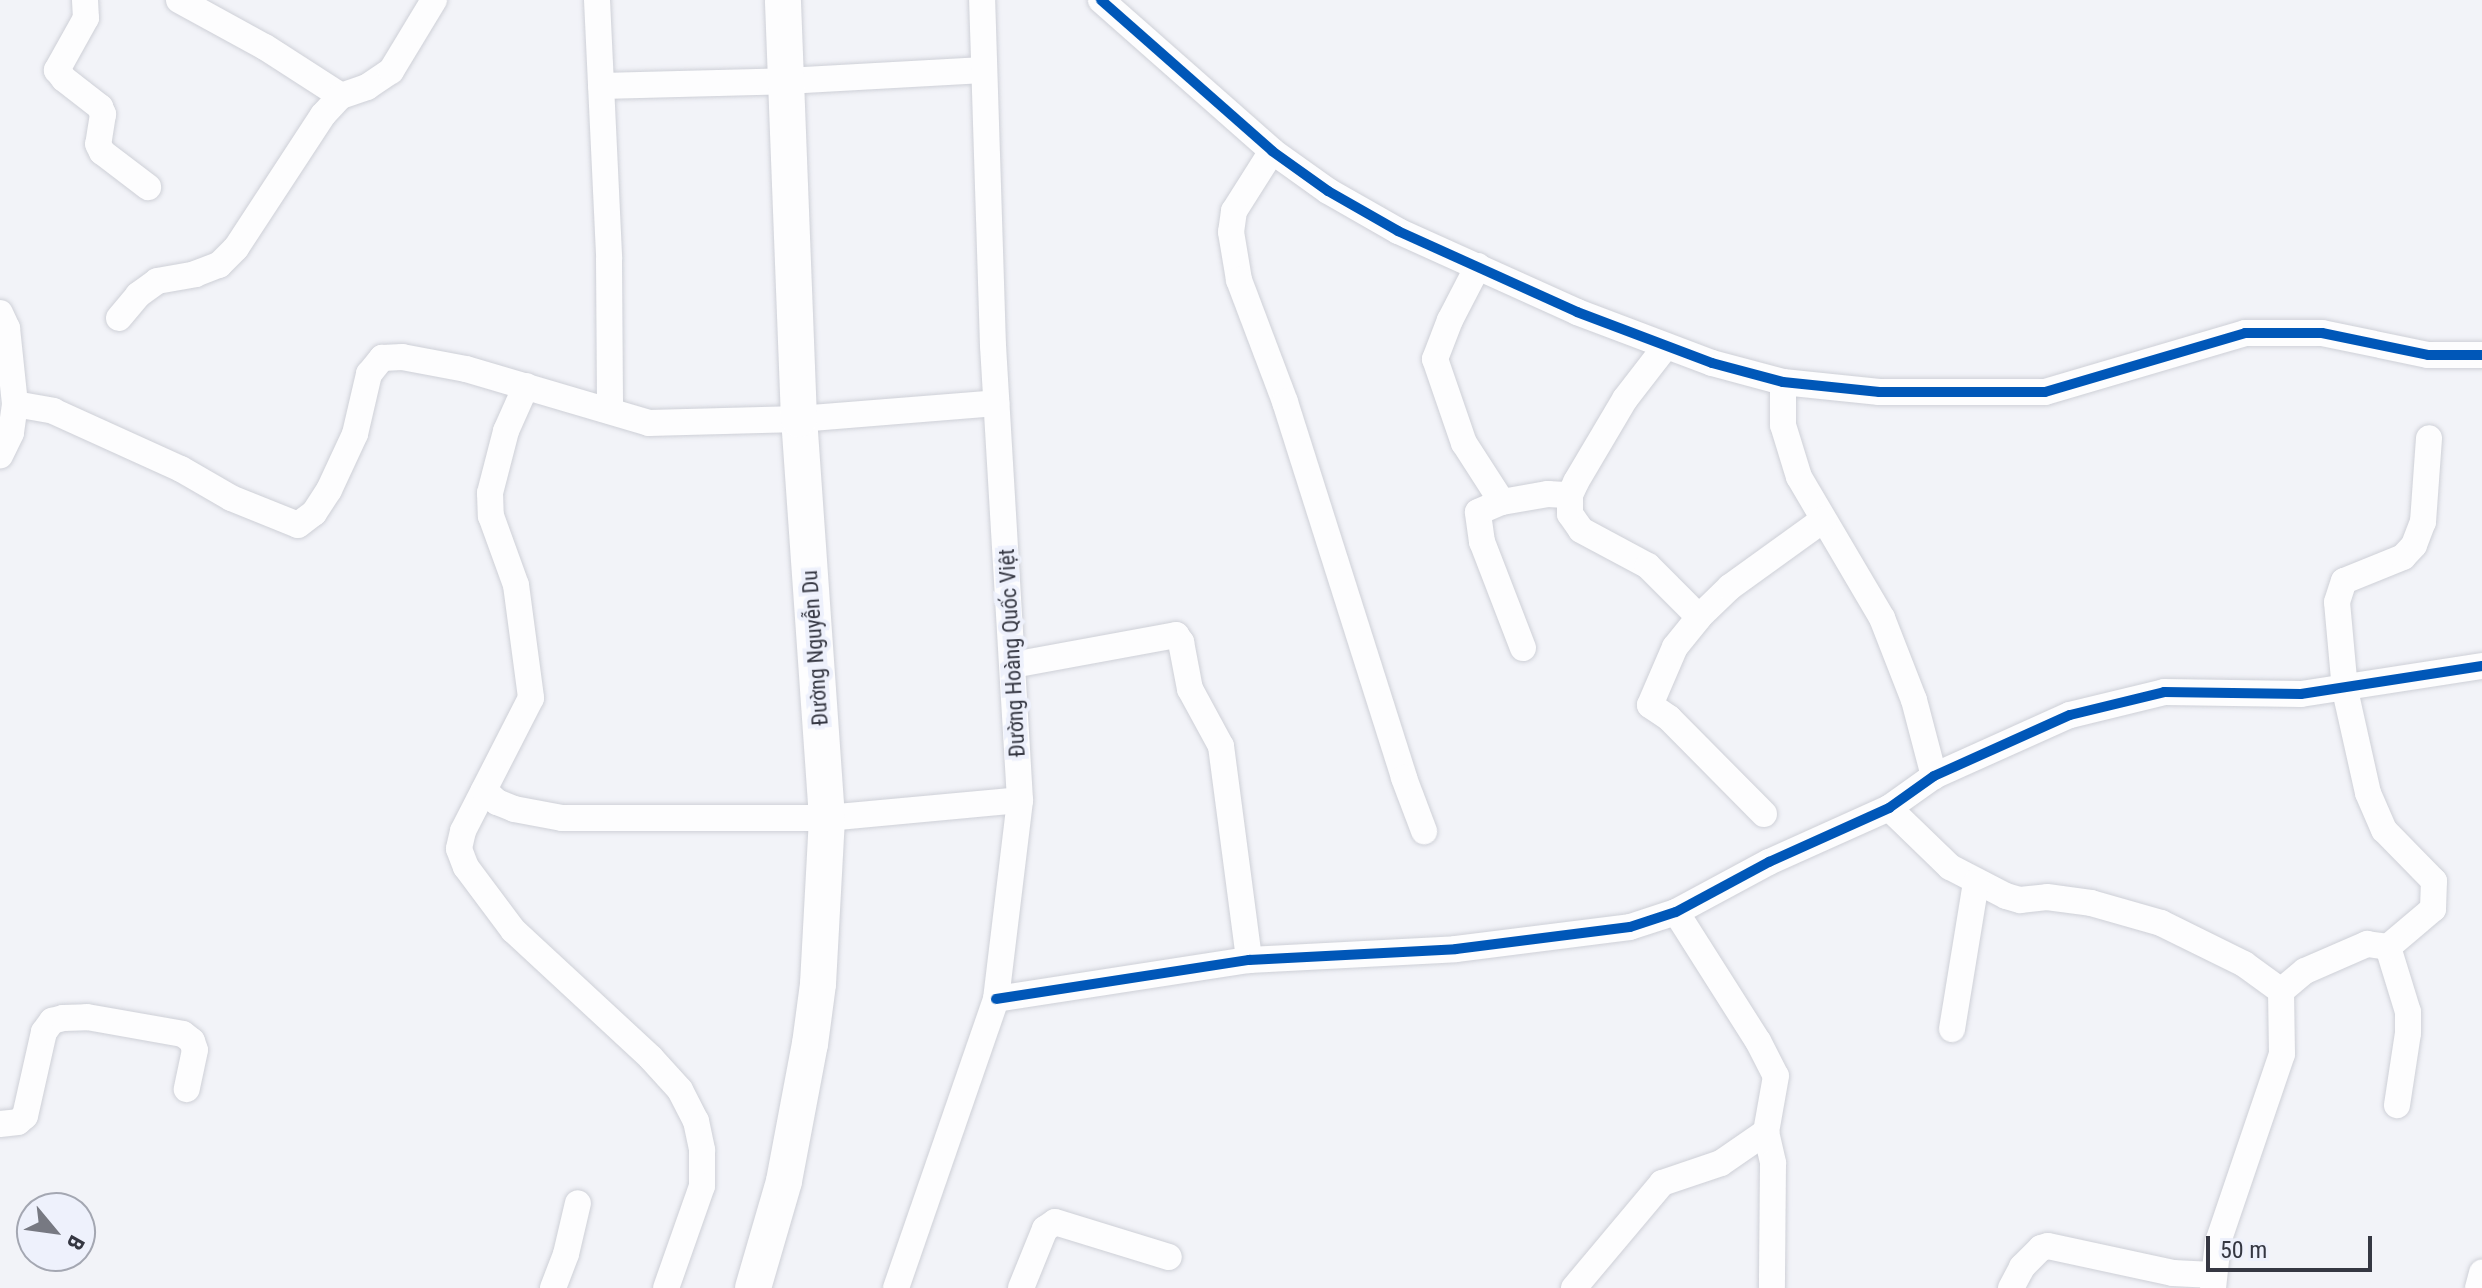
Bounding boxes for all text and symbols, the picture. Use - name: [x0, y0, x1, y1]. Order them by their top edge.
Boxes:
- street label: Đường Hoàng Quốc Việt: [993, 548, 1031, 758]
- street label: Đường Nguyễn Du: [796, 569, 834, 727]
- north arrow: [16, 1192, 96, 1272]
- scale bar: [2210, 1220, 2376, 1270]
- text: B: [62, 1231, 90, 1254]
- text: 50 m: [2220, 1236, 2267, 1264]

